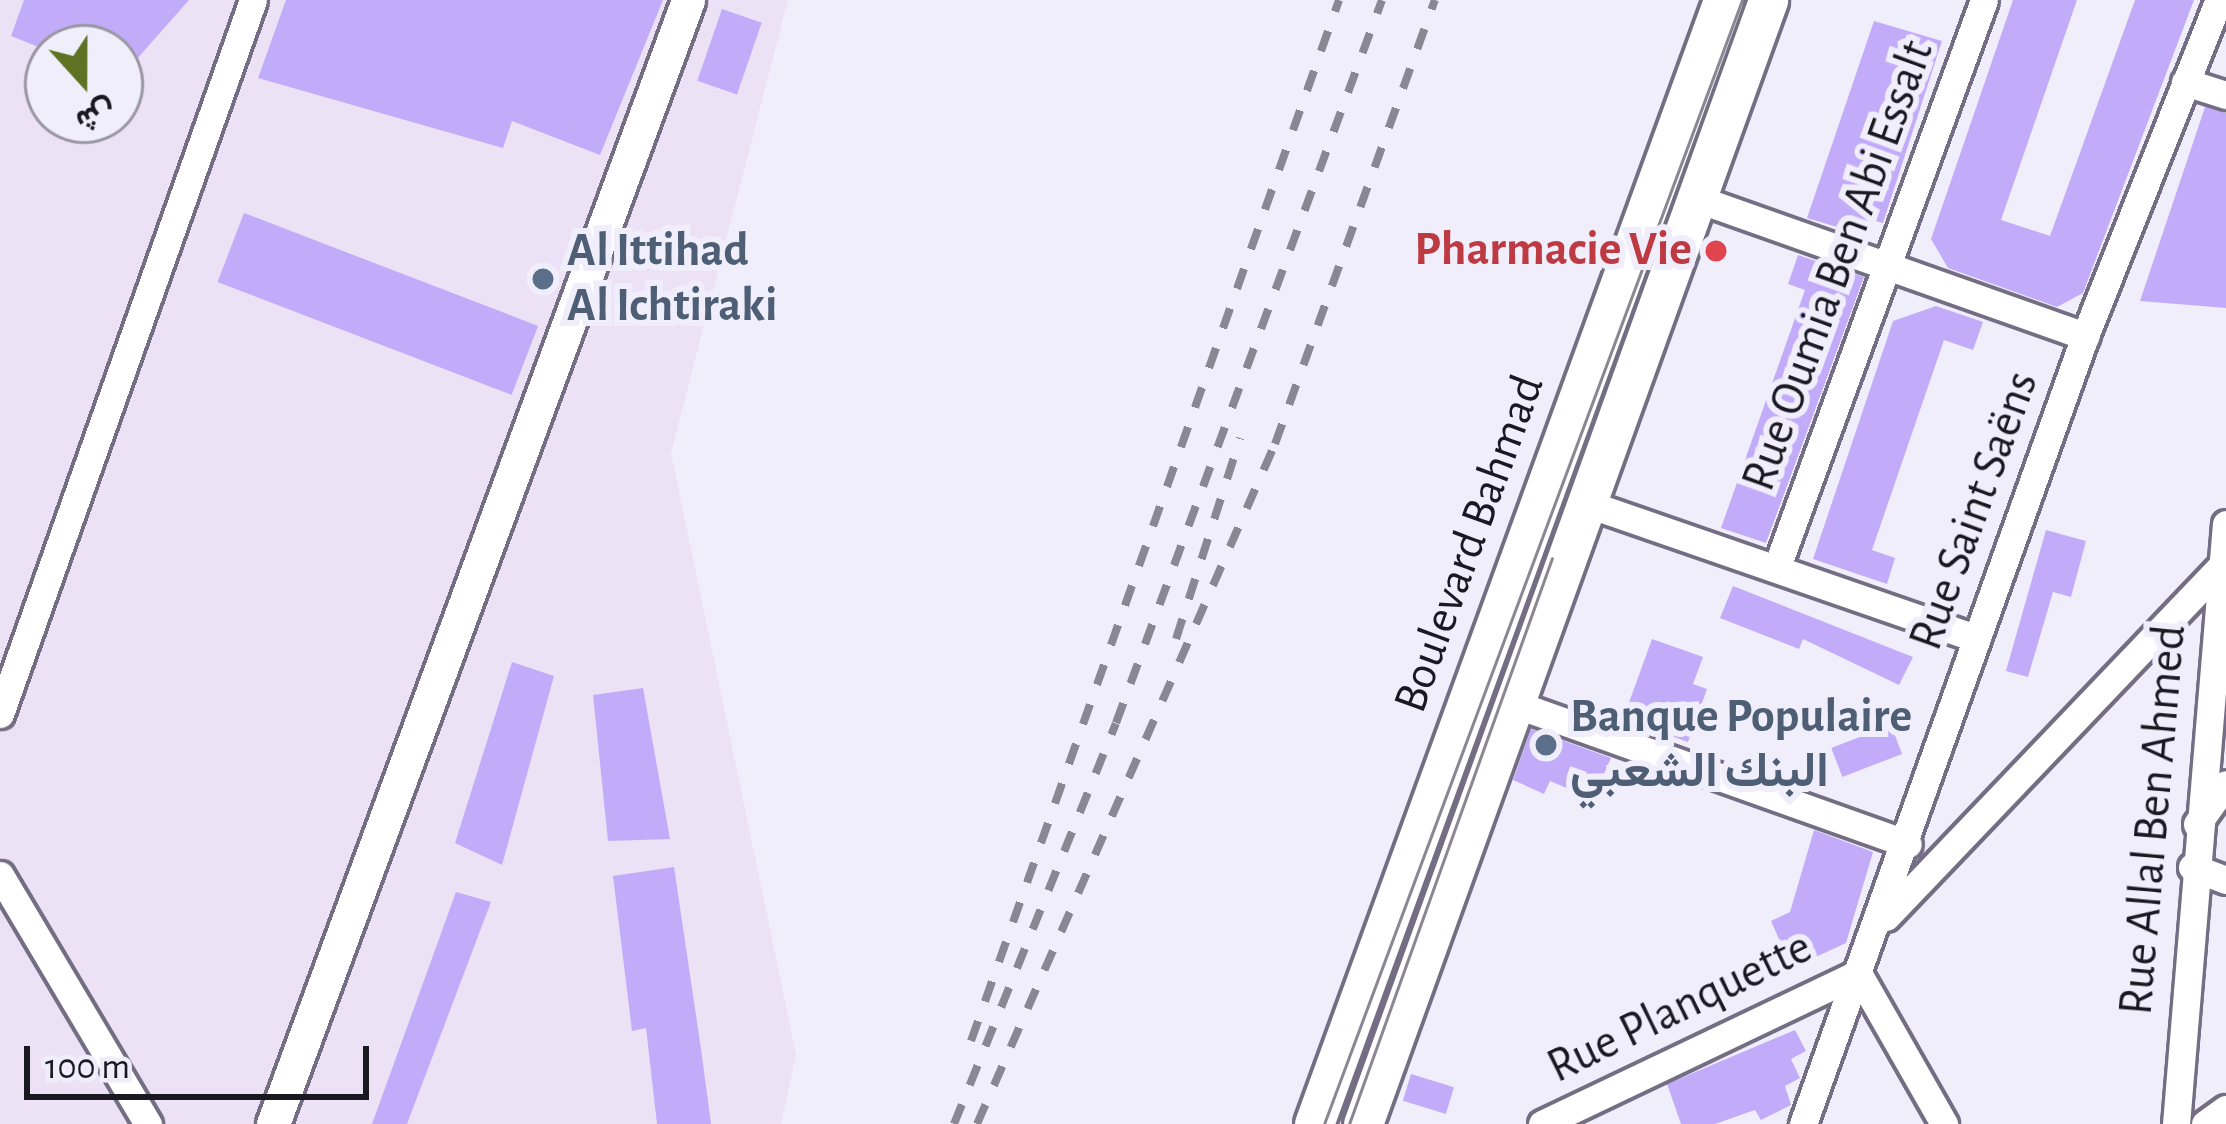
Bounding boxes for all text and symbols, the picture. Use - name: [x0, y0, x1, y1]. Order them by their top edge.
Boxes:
- north arrow: [24, 24, 144, 144]
- street label: Rue Oumia Ben Abi Essalt: [1731, 33, 1947, 499]
- text: ش: [72, 93, 120, 138]
- place label: Al Ittihad Al Ichtiraki: [567, 222, 778, 335]
- place label: Pharmacie Vie: [1414, 222, 1692, 280]
- marker: Pharmacie Vie: [1703, 238, 1729, 264]
- marker: Al Ittihad Al Ichtiraki: [530, 266, 556, 292]
- street label: Rue Saint Saëns: [1898, 364, 2052, 658]
- street label: Boulevard Bahmad: [1382, 368, 1558, 720]
- street label: Rue Allal Ben Ahmed: [2108, 623, 2200, 1017]
- place label: Banque Populaire البنك الشعبي: [1570, 688, 1912, 801]
- marker: Banque Populaire البنك الشعبي: [1533, 732, 1559, 758]
- street label: Rue Planquette: [1539, 919, 1821, 1097]
- scale bar: [30, 1022, 375, 1096]
- text: 100 m: [45, 1049, 130, 1085]

